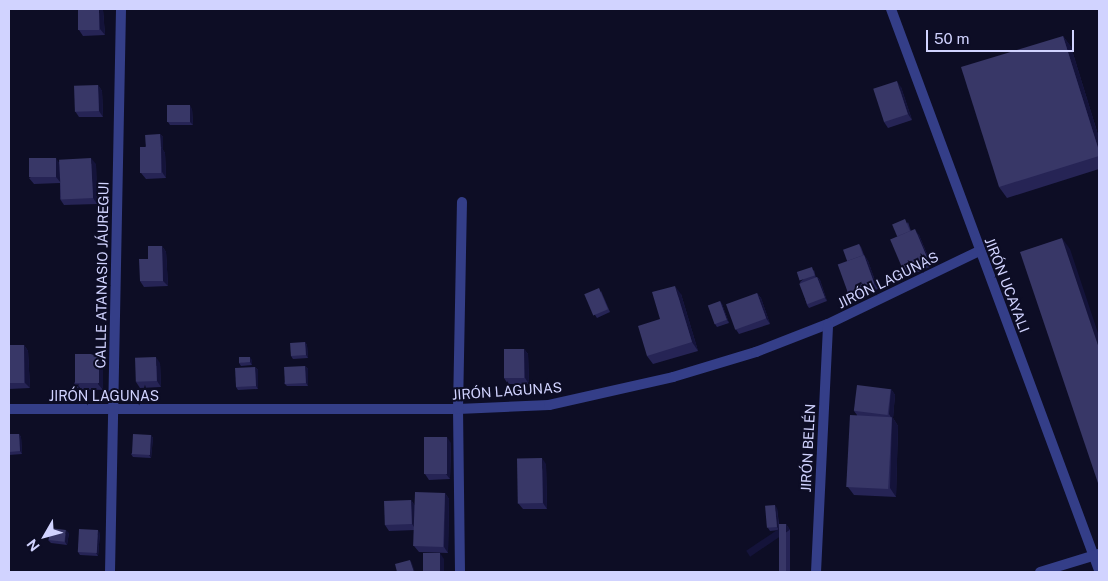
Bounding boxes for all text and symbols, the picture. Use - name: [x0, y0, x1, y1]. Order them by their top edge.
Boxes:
- scale bar: [928, 20, 1076, 52]
- text: 50 m: [934, 30, 969, 47]
- street label: CALLE ATANASIO JÁUREGUI: [92, 181, 112, 369]
- street label: JIRÓN UCAYALI: [981, 235, 1033, 335]
- street label: JIRÓN LAGUNAS: [835, 248, 941, 312]
- street label: JIRÓN LAGUNAS: [451, 379, 563, 403]
- street label: JIRÓN LAGUNAS: [49, 388, 159, 404]
- street label: JIRÓN BELÉN: [797, 403, 819, 493]
- north arrow: [20, 511, 70, 561]
- text: N: [24, 536, 43, 554]

